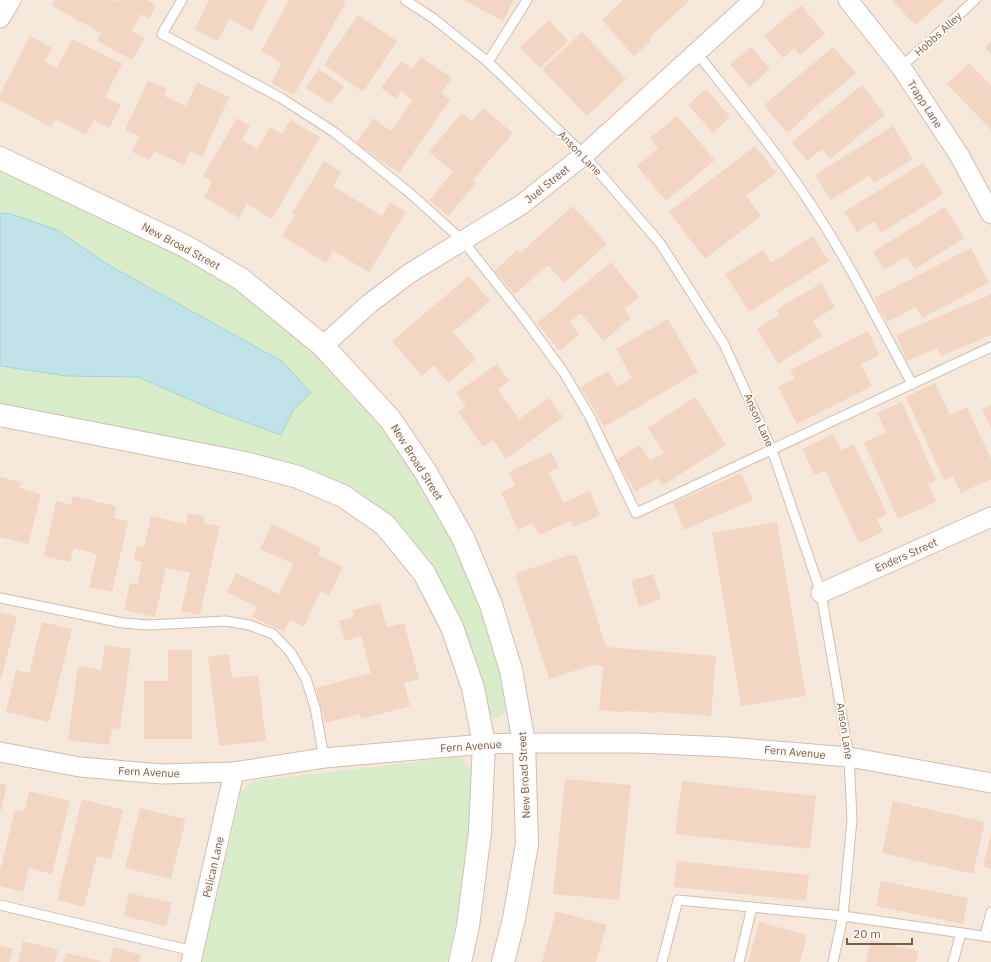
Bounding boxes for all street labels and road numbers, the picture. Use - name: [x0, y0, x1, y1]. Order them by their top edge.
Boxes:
- street label: Hobbs Alley: [911, 9, 965, 59]
- street label: Trapp Lane: [904, 77, 946, 131]
- street label: Anson Lane: [555, 128, 605, 178]
- street label: Juel Street: [522, 162, 572, 206]
- street label: New Broad Street: [139, 219, 223, 273]
- street label: Anson Lane: [741, 391, 777, 449]
- street label: New Broad Street: [388, 421, 446, 503]
- street label: Enders Street: [872, 535, 940, 575]
- street label: Anson Lane: [834, 702, 856, 760]
- street label: New Broad Street: [515, 731, 533, 819]
- street label: Fern Avenue: [440, 737, 502, 755]
- street label: Fern Avenue: [764, 742, 826, 762]
- street label: Fern Avenue: [118, 763, 180, 781]
- street label: Pelican Lane: [199, 835, 227, 899]

